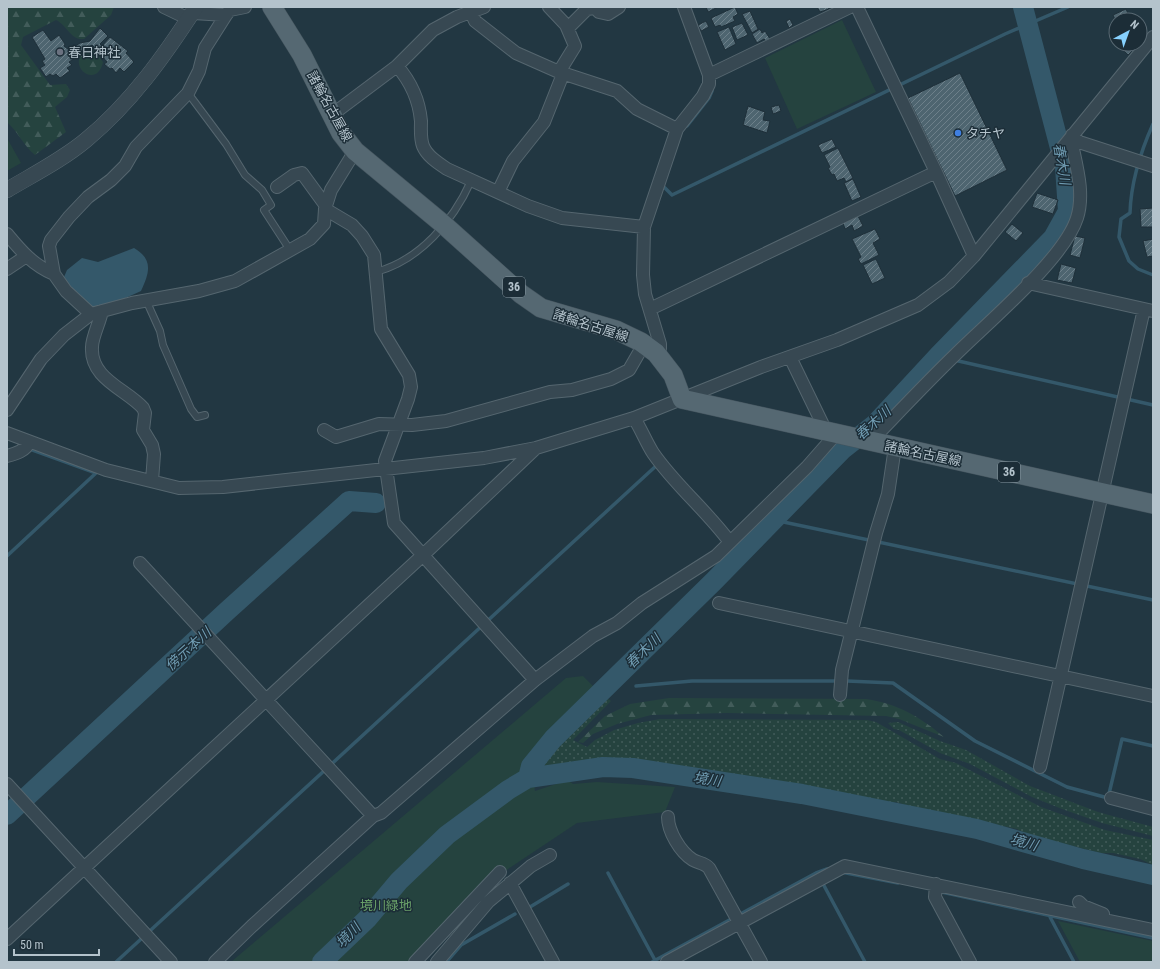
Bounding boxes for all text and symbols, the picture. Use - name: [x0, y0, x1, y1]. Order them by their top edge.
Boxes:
- north arrow: [1108, 12, 1148, 52]
- text: N: [1127, 18, 1141, 32]
- place label: 春日神社: [68, 45, 120, 60]
- marker: 春日神社: [55, 47, 65, 57]
- street label: 諸輪名古屋線: [304, 68, 355, 144]
- place label: タチヤ: [966, 126, 1005, 141]
- marker: タチヤ: [953, 128, 963, 138]
- water label: 春木川: [1050, 142, 1074, 188]
- road number: 36: [503, 277, 525, 297]
- street label: 諸輪名古屋線: [551, 306, 630, 345]
- water label: 春木川: [852, 402, 895, 443]
- street label: 諸輪名古屋線: [883, 438, 963, 469]
- road number: 36: [998, 462, 1020, 482]
- water label: 傍示本川: [162, 623, 216, 674]
- water label: 春木川: [622, 629, 665, 671]
- water label: 境川: [692, 769, 724, 789]
- water label: 境川: [1008, 830, 1042, 854]
- park label: 境川緑地: [360, 898, 412, 913]
- water label: 境川: [333, 918, 365, 951]
- scale bar: [14, 931, 99, 957]
- text: 50 m: [20, 938, 44, 952]

